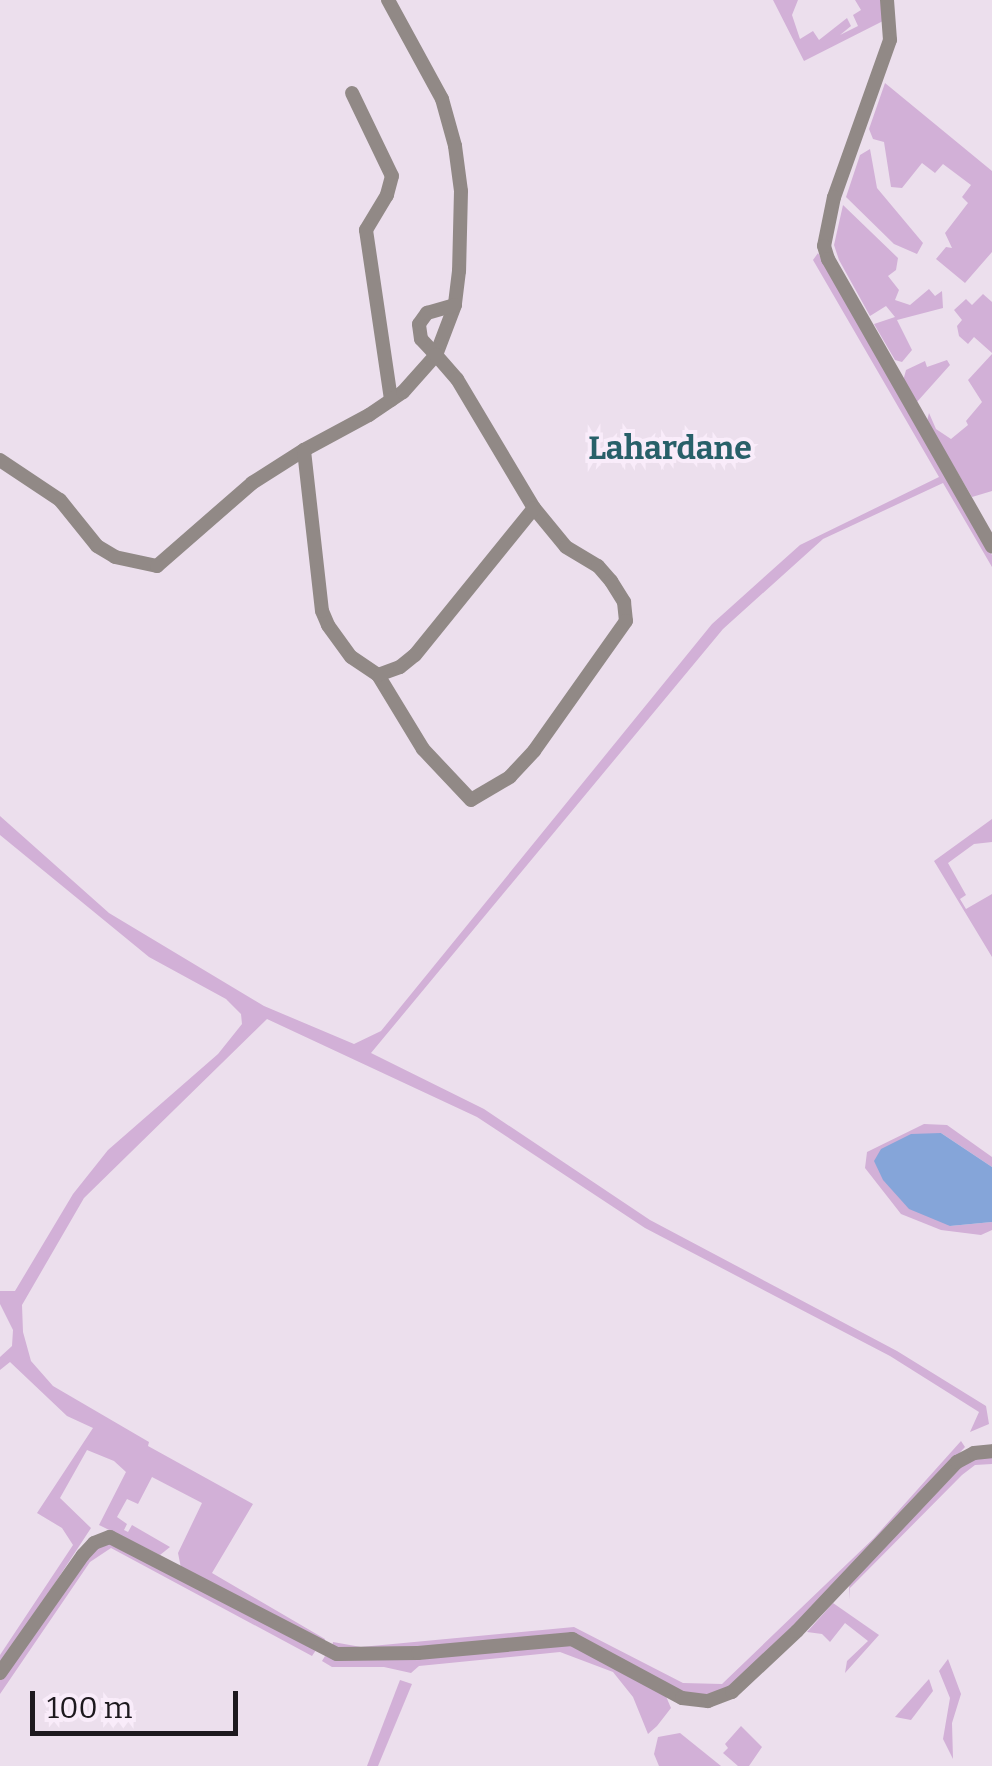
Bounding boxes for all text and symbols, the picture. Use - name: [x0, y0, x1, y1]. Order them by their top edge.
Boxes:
- district label: Lahardane: [588, 429, 752, 467]
- scale bar: [35, 1671, 242, 1733]
- text: 100 m: [47, 1690, 132, 1726]

